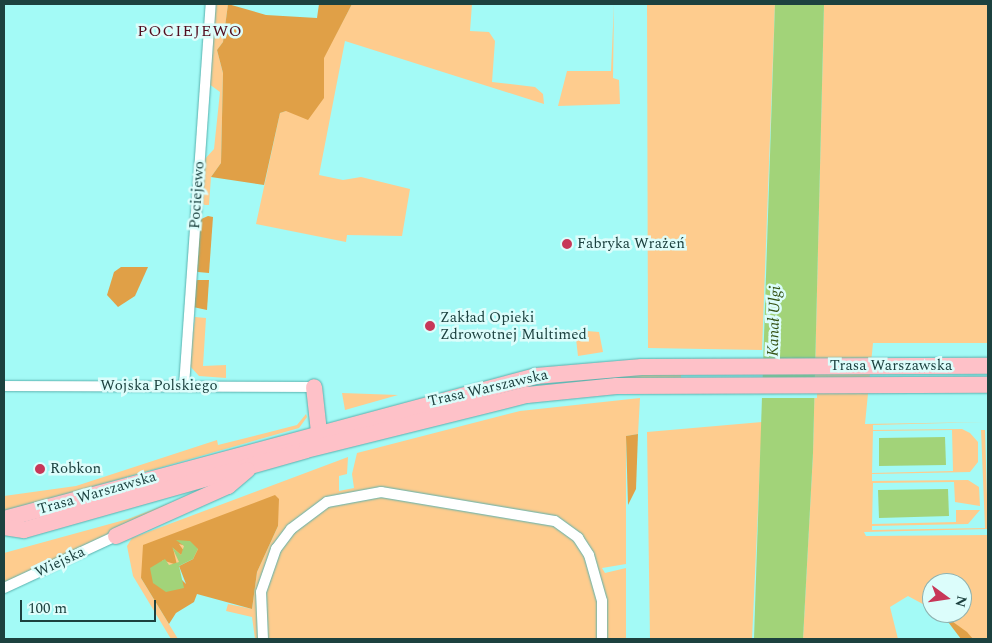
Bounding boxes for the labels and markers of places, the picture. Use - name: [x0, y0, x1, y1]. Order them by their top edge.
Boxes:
- place label: Fabryka Wrażeń: [577, 235, 685, 253]
- marker: Fabryka Wrażeń: [561, 238, 573, 250]
- place label: Zakład Opieki Zdrowotnej Multimed: [440, 308, 587, 343]
- marker: Zakład Opieki Zdrowotnej Multimed: [424, 320, 436, 332]
- place label: Robkon: [50, 460, 101, 478]
- marker: Robkon: [34, 463, 46, 475]

